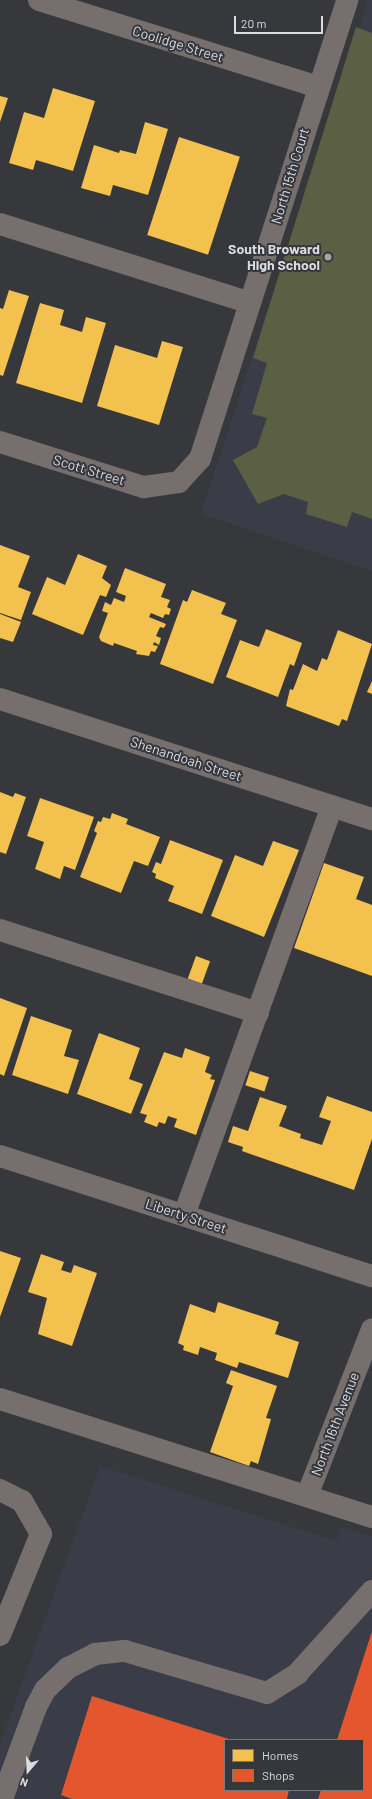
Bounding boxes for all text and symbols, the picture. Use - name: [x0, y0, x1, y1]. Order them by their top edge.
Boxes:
- scale bar: [236, 8, 325, 34]
- text: 20 m: [241, 16, 267, 30]
- street label: Coolidge Street: [131, 22, 225, 66]
- street label: North 15th Court: [267, 126, 313, 226]
- place label: South Broward High School: [228, 241, 320, 274]
- marker: South Broward High School: [323, 252, 333, 262]
- street label: Scott Street: [51, 451, 127, 489]
- street label: Shenandoah Street: [128, 733, 244, 785]
- street label: Liberty Street: [143, 1195, 229, 1237]
- street label: North 16th Avenue: [307, 1370, 363, 1478]
- legend: [224, 1739, 364, 1791]
- text: Homes: [262, 1748, 298, 1762]
- north arrow: [8, 1751, 48, 1791]
- text: Shops: [262, 1768, 294, 1782]
- text: N: [18, 1775, 30, 1790]

